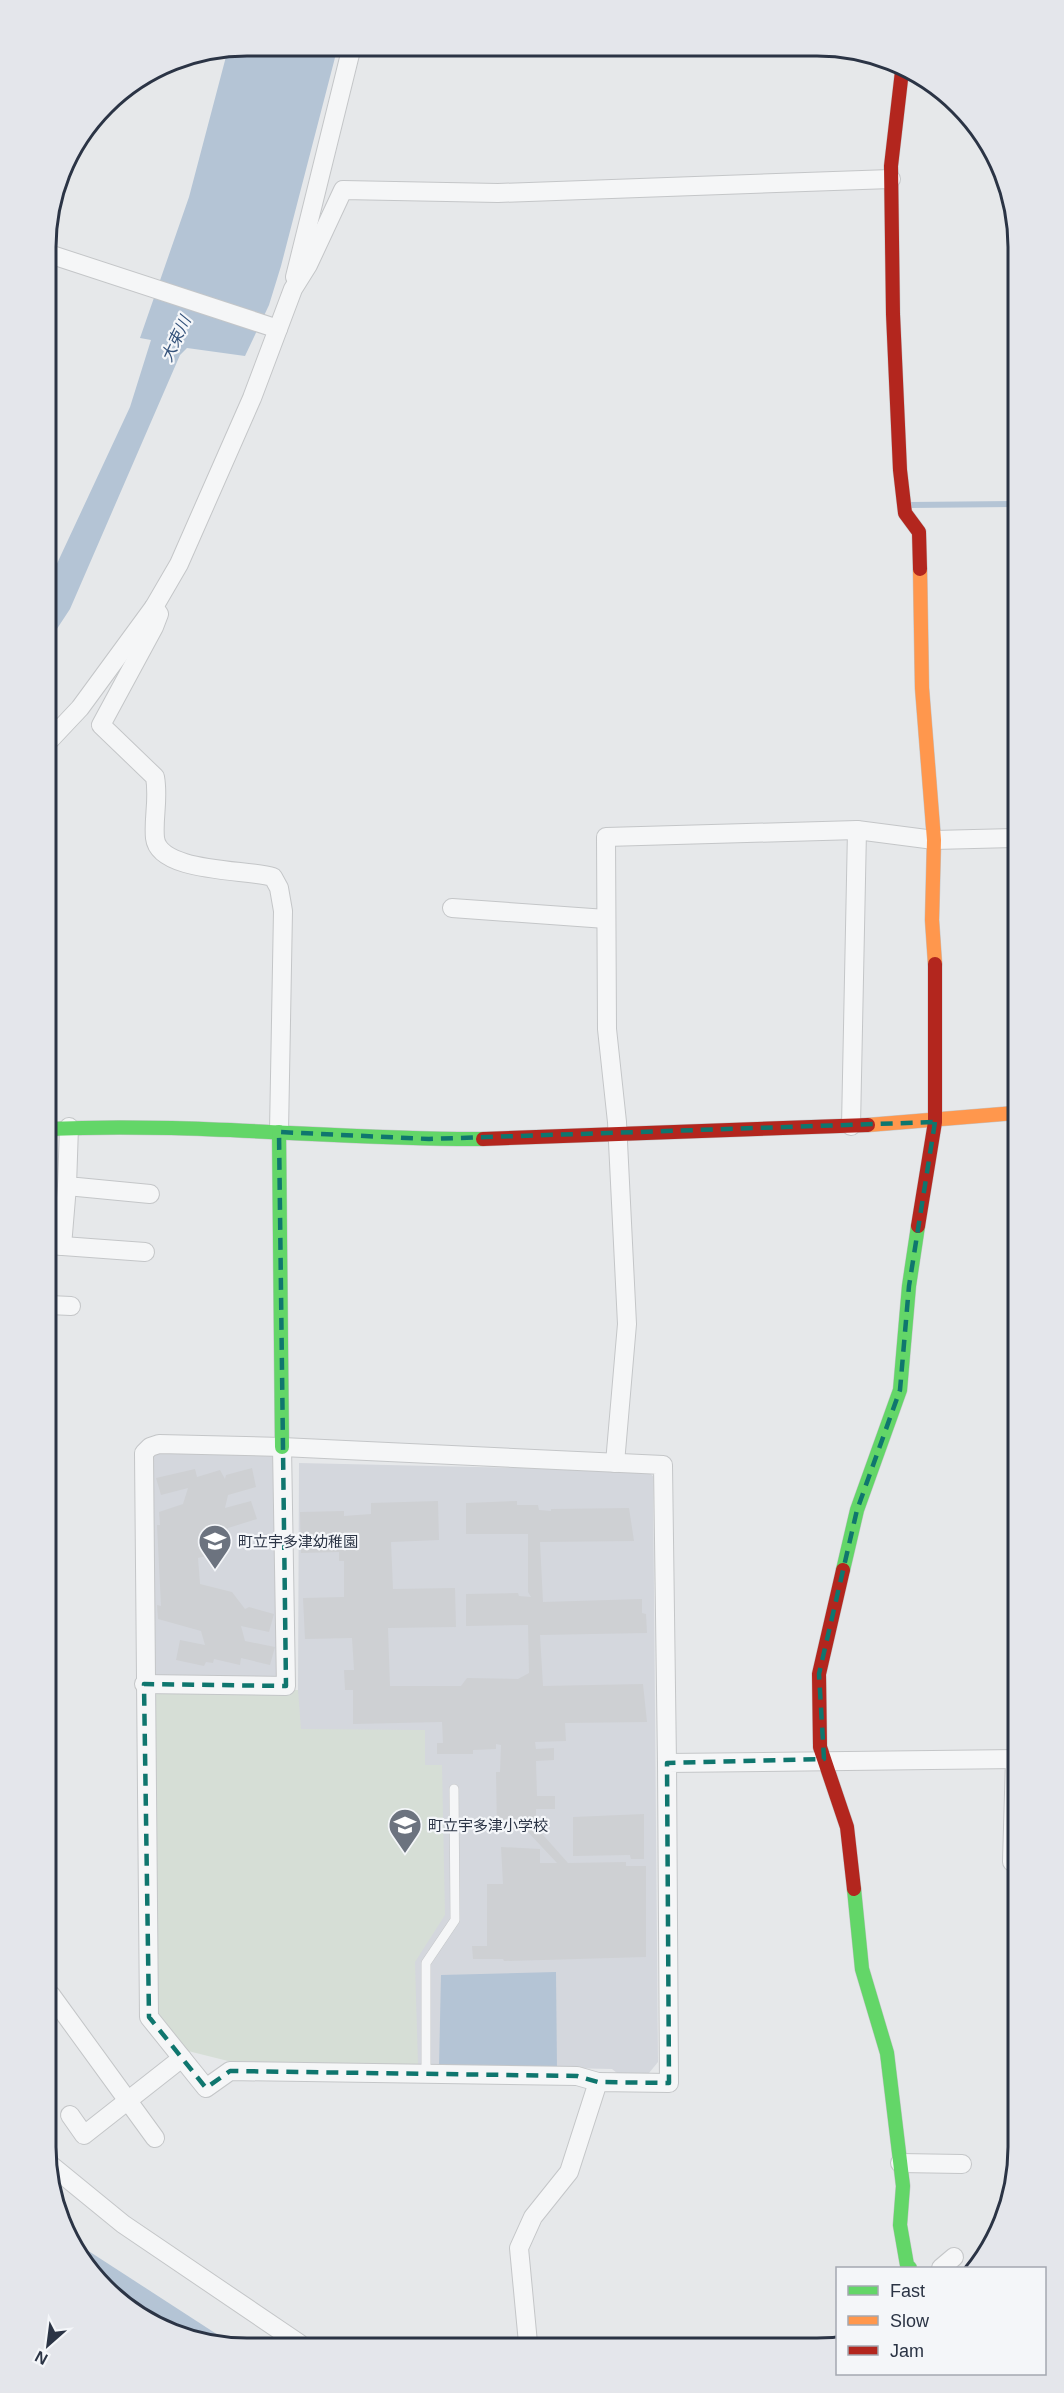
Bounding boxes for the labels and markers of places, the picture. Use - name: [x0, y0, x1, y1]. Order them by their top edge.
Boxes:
- school or university icon: 町立宇多津幼稚園: [197, 1523, 233, 1570]
- place label: 町立宇多津幼稚園: [238, 1533, 358, 1550]
- school or university icon: 町立宇多津小学校: [387, 1807, 423, 1854]
- place label: 町立宇多津小学校: [428, 1817, 548, 1834]

